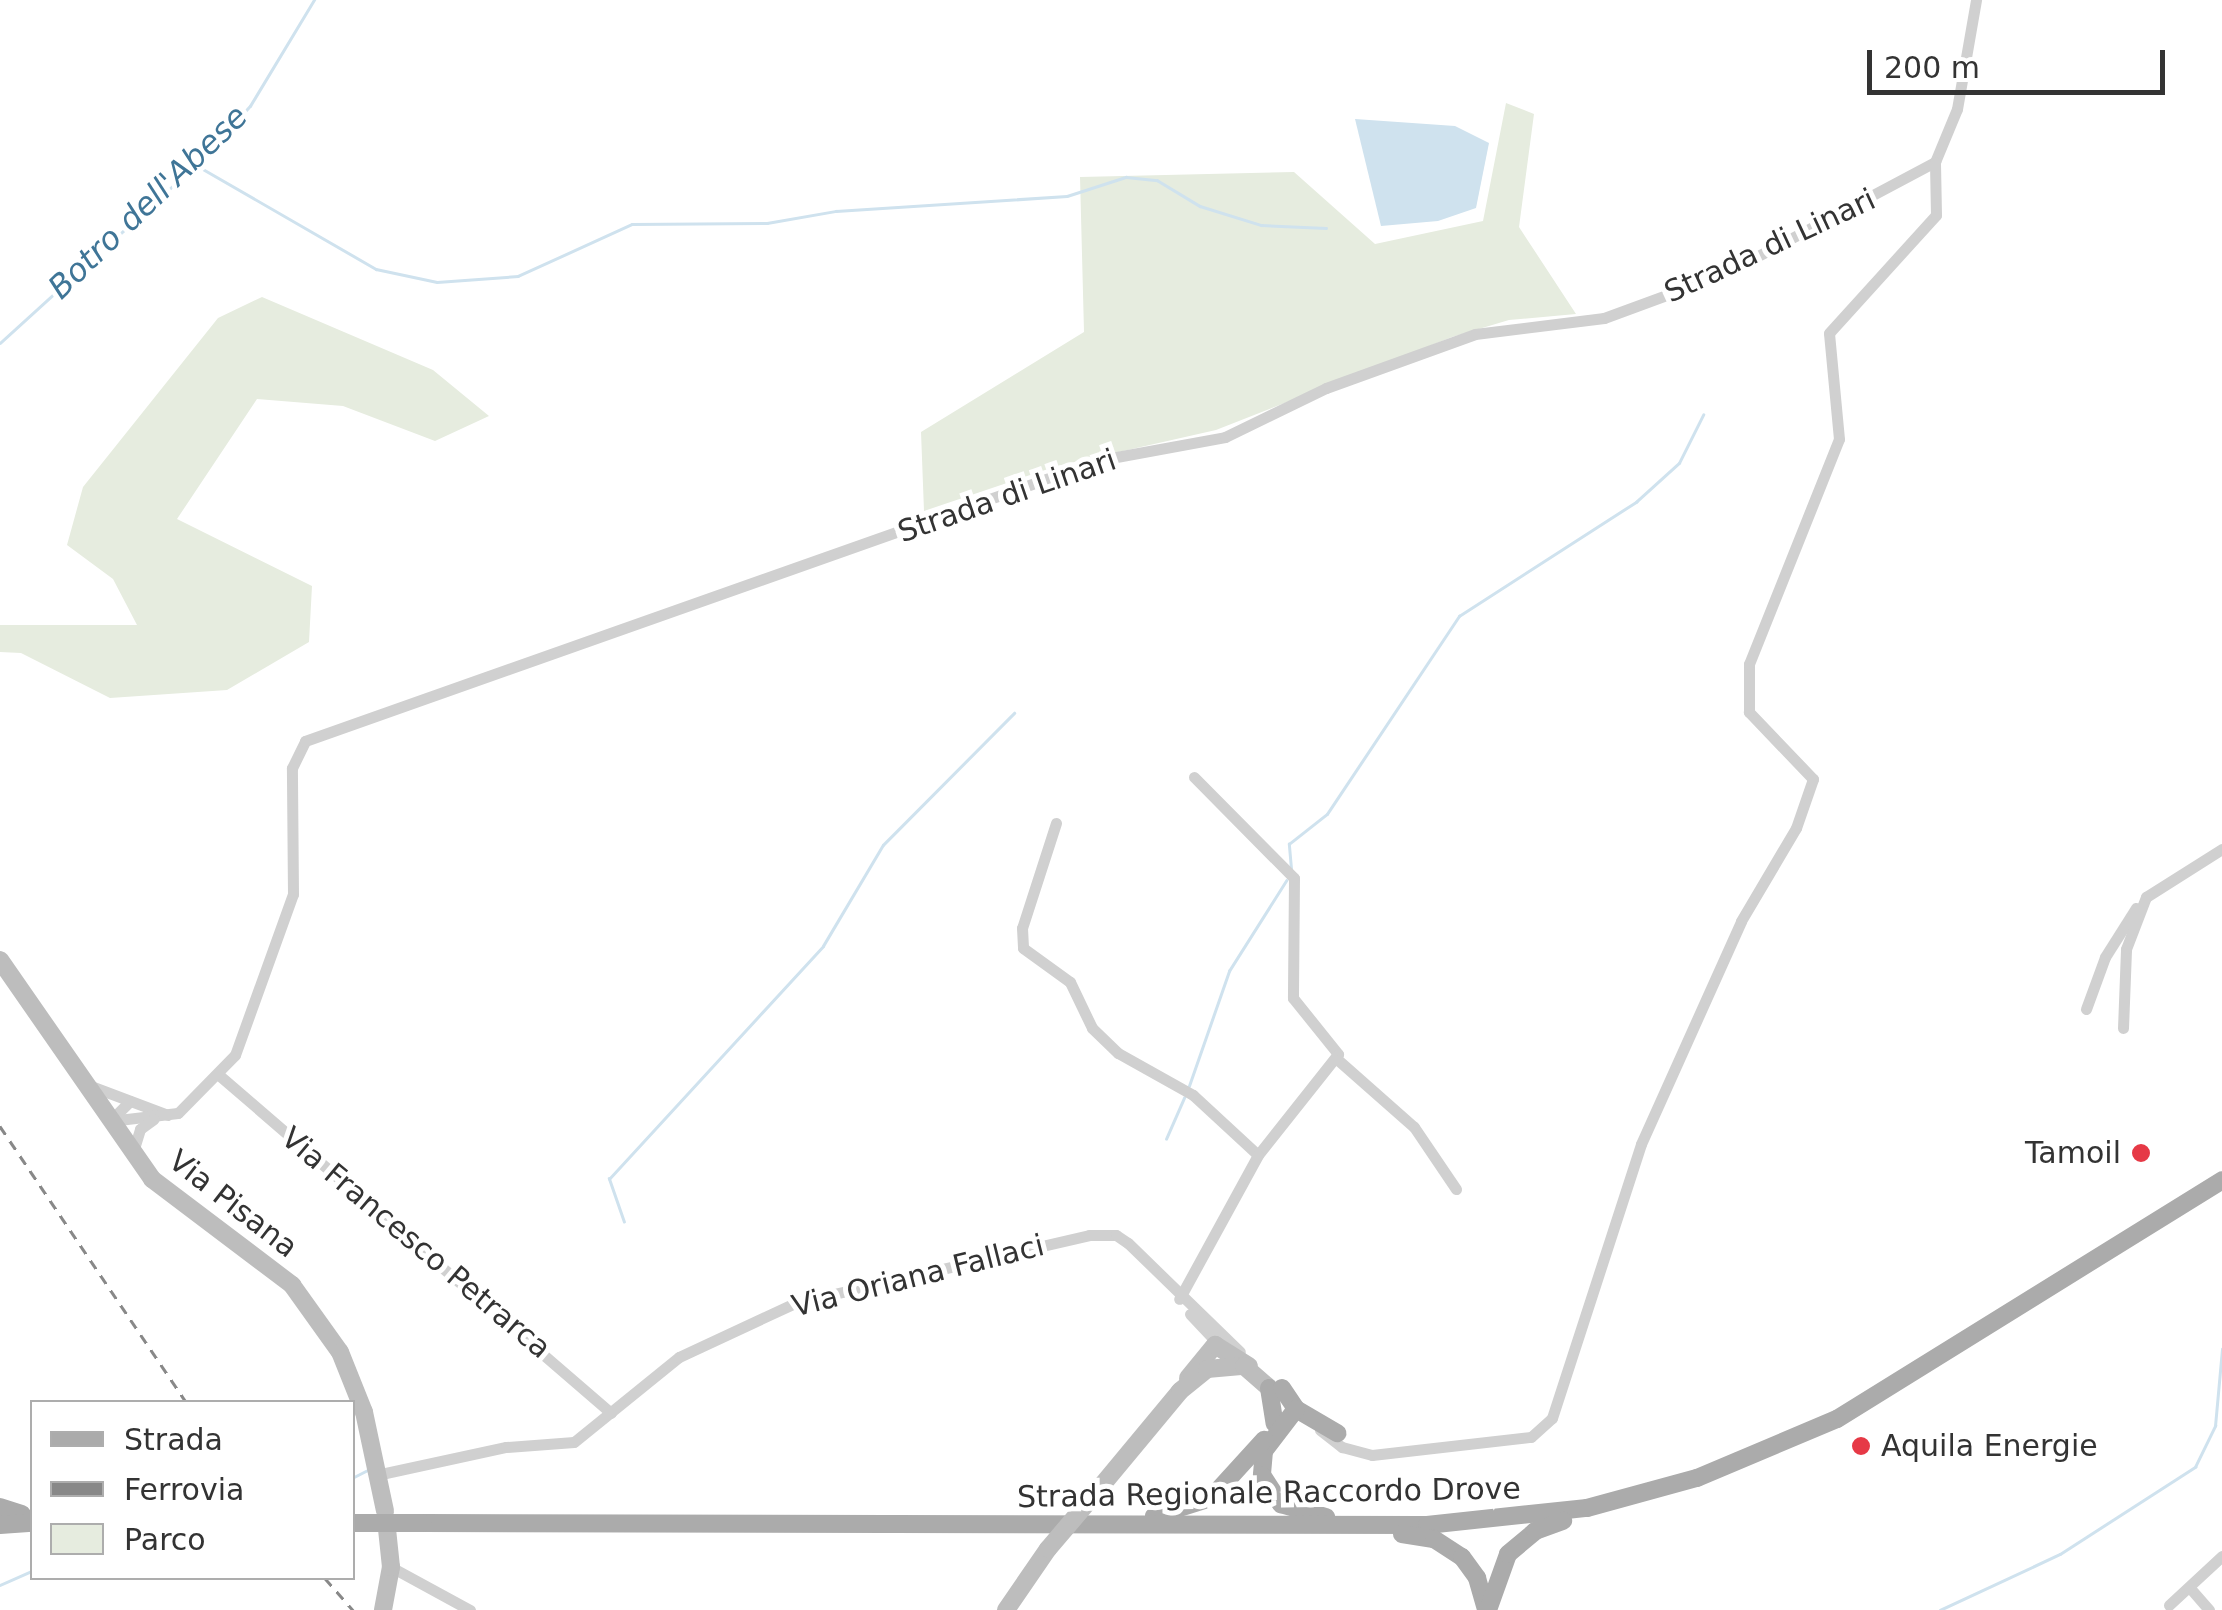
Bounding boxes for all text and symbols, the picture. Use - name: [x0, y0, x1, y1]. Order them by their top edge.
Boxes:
- scale bar: [1872, 30, 2170, 92]
- text: 200 m: [1884, 50, 1980, 85]
- water label: Botro dell'Abese: [40, 97, 256, 307]
- street label: Strada di Linari: [1659, 181, 1881, 311]
- street label: Strada di Linari: [893, 442, 1121, 550]
- street label: Via Francesco Petrarca: [274, 1120, 558, 1366]
- place label: Tamoil: [2025, 1135, 2121, 1171]
- marker: Tamoil: [2130, 1142, 2152, 1164]
- street label: Via Pisana: [162, 1143, 304, 1265]
- street label: Via Oriana Fallaci: [788, 1227, 1048, 1325]
- legend: [30, 1400, 355, 1580]
- text: Strada: [124, 1422, 223, 1457]
- place label: Aquila Energie: [1881, 1428, 2098, 1464]
- marker: Aquila Energie: [1850, 1435, 1872, 1457]
- street label: Strada Regionale Raccordo Drove: [1017, 1471, 1521, 1515]
- text: Ferrovia: [124, 1472, 244, 1507]
- text: Parco: [124, 1522, 206, 1557]

